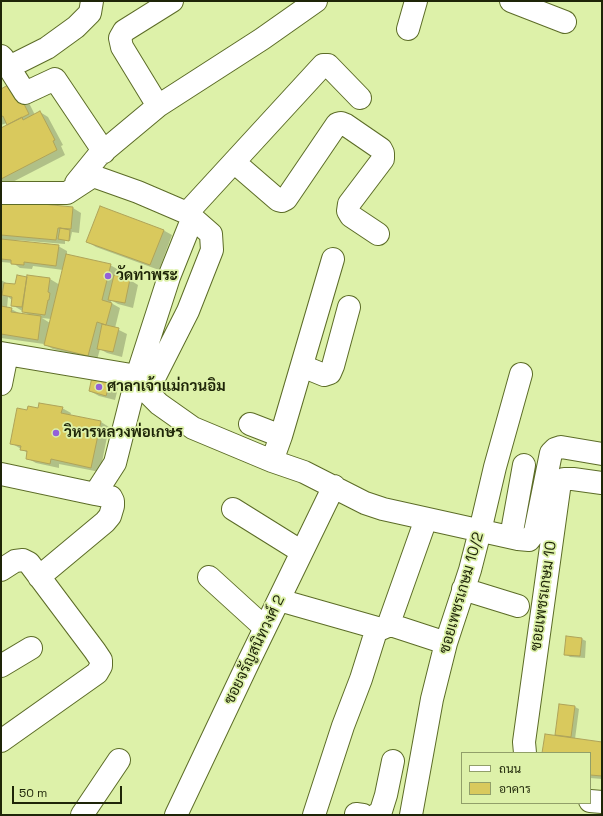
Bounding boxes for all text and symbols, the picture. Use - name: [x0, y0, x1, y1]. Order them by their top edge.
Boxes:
- place label: วัดท่าพระ: [116, 267, 178, 285]
- marker: วัดท่าพระ: [103, 271, 113, 281]
- place label: ศาลาเจ้าแม่กวนอิม: [107, 378, 226, 396]
- marker: ศาลาเจ้าแม่กวนอิม: [94, 382, 104, 392]
- place label: วิหารหลวงพ่อเกษร: [64, 424, 183, 442]
- marker: วิหารหลวงพ่อเกษร: [51, 428, 61, 438]
- street label: ซอยเพชรเกษม 10/2: [436, 530, 488, 656]
- street label: ซอยเพชรเกษม 10: [527, 540, 561, 652]
- street label: ซอยจรัญสนิทวงศ์ 2: [221, 592, 289, 708]
- legend: [461, 752, 591, 804]
- text: ถนน: [499, 761, 521, 777]
- scale bar: [14, 778, 124, 804]
- text: อาคาร: [499, 781, 531, 797]
- text: 50 m: [19, 785, 47, 801]

